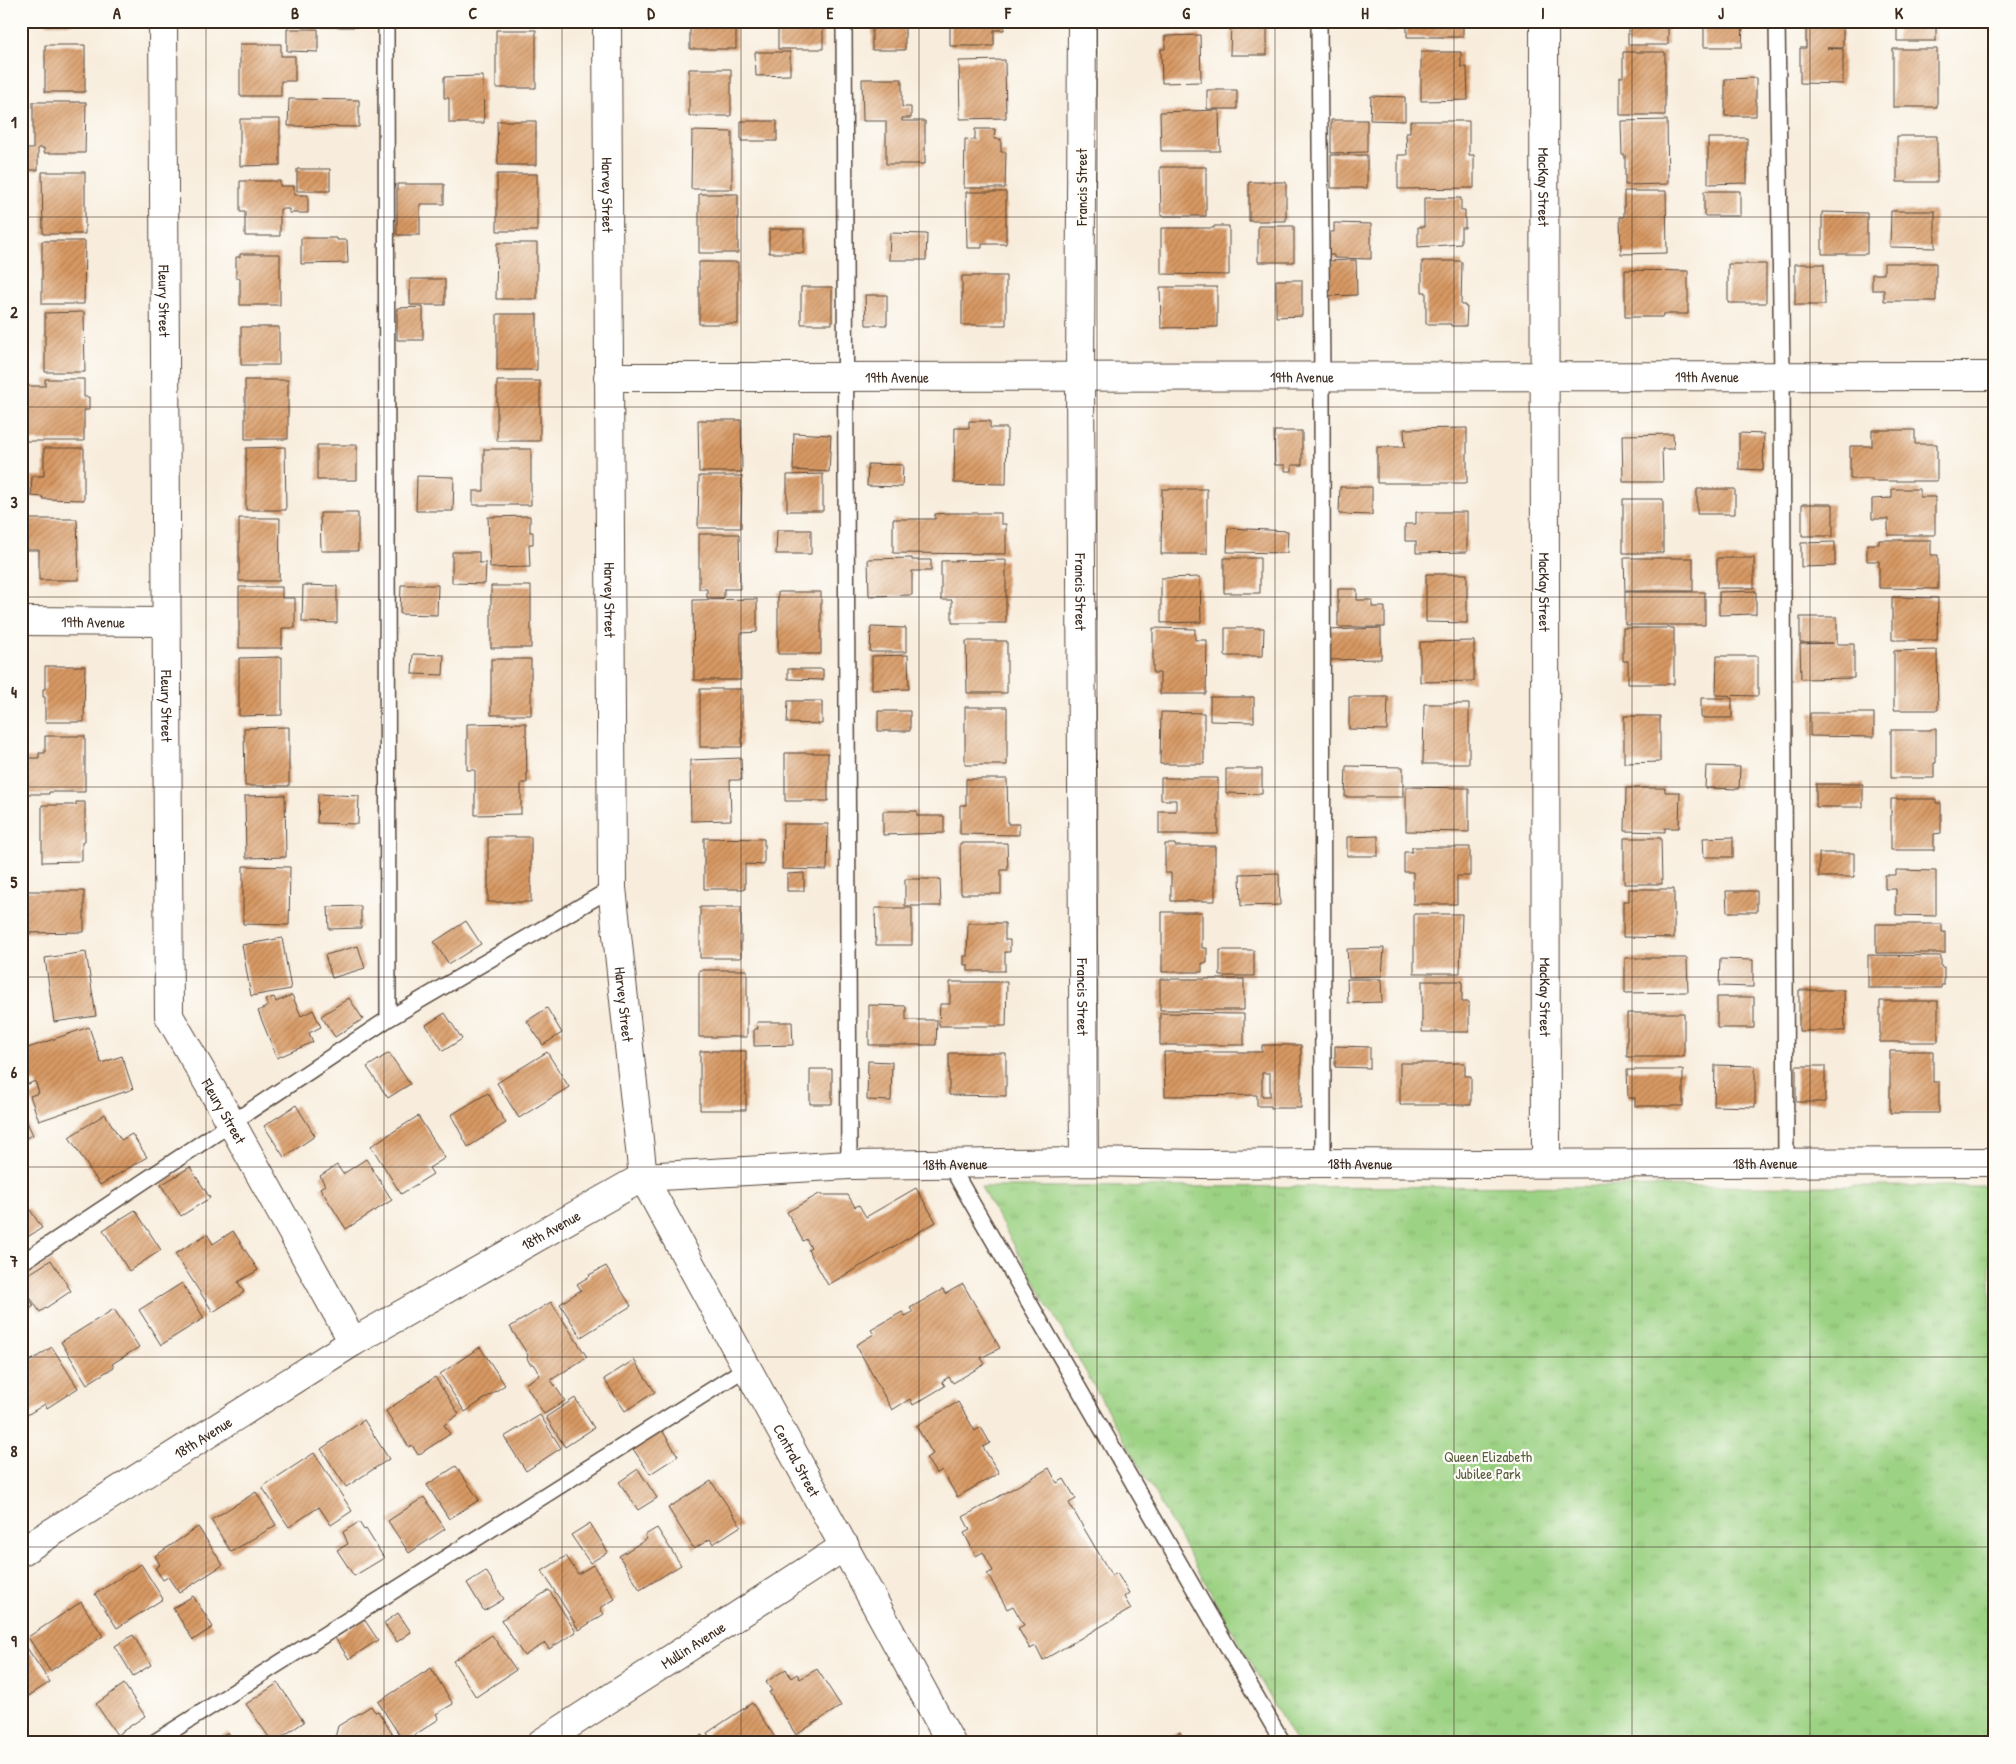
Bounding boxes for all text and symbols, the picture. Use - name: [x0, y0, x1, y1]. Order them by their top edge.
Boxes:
- text: A: [113, 2, 121, 24]
- text: B: [291, 2, 299, 24]
- text: C: [469, 2, 478, 24]
- text: D: [647, 2, 655, 24]
- text: E: [826, 2, 834, 24]
- text: F: [1004, 2, 1012, 24]
- text: G: [1182, 2, 1190, 24]
- text: H: [1361, 2, 1369, 24]
- text: I: [1541, 2, 1545, 24]
- text: J: [1718, 2, 1724, 24]
- text: K: [1895, 2, 1904, 24]
- text: 1: [11, 111, 17, 133]
- street label: Francis Street: [1071, 147, 1092, 227]
- street label: MacKay Street: [1534, 147, 1555, 227]
- street label: Harvey Street: [597, 157, 619, 234]
- street label: Fleury Street: [154, 264, 175, 338]
- text: 2: [10, 301, 18, 323]
- street label: 19th Avenue: [865, 366, 929, 387]
- street label: 19th Avenue: [1270, 366, 1334, 387]
- street label: 19th Avenue: [1675, 366, 1739, 387]
- text: 3: [10, 491, 18, 513]
- street label: Francis Street: [1070, 552, 1092, 632]
- street label: MacKay Street: [1534, 552, 1556, 632]
- street label: Harvey Street: [600, 562, 621, 639]
- street label: 19th Avenue: [61, 611, 125, 632]
- street label: Fleury Street: [156, 669, 178, 743]
- text: 4: [11, 681, 17, 703]
- text: 5: [11, 871, 18, 893]
- street label: Francis Street: [1072, 957, 1094, 1037]
- street label: MacKay Street: [1535, 957, 1556, 1037]
- street label: Harvey Street: [610, 966, 639, 1044]
- text: 6: [11, 1061, 18, 1083]
- street label: Fleury Street: [197, 1074, 252, 1148]
- street label: 18th Avenue: [1733, 1152, 1798, 1174]
- street label: 18th Avenue: [923, 1153, 988, 1175]
- street label: 18th Avenue: [1328, 1153, 1393, 1174]
- street label: 18th Avenue: [517, 1204, 584, 1255]
- text: 7: [9, 1250, 18, 1272]
- street label: 18th Avenue: [170, 1411, 236, 1463]
- street label: Central Street: [769, 1420, 826, 1501]
- text: 8: [11, 1440, 18, 1462]
- park label: Queen Elizabeth Jubilee Park: [1444, 1446, 1532, 1484]
- street label: Mullin Avenue: [656, 1616, 729, 1673]
- text: 9: [11, 1630, 17, 1652]

